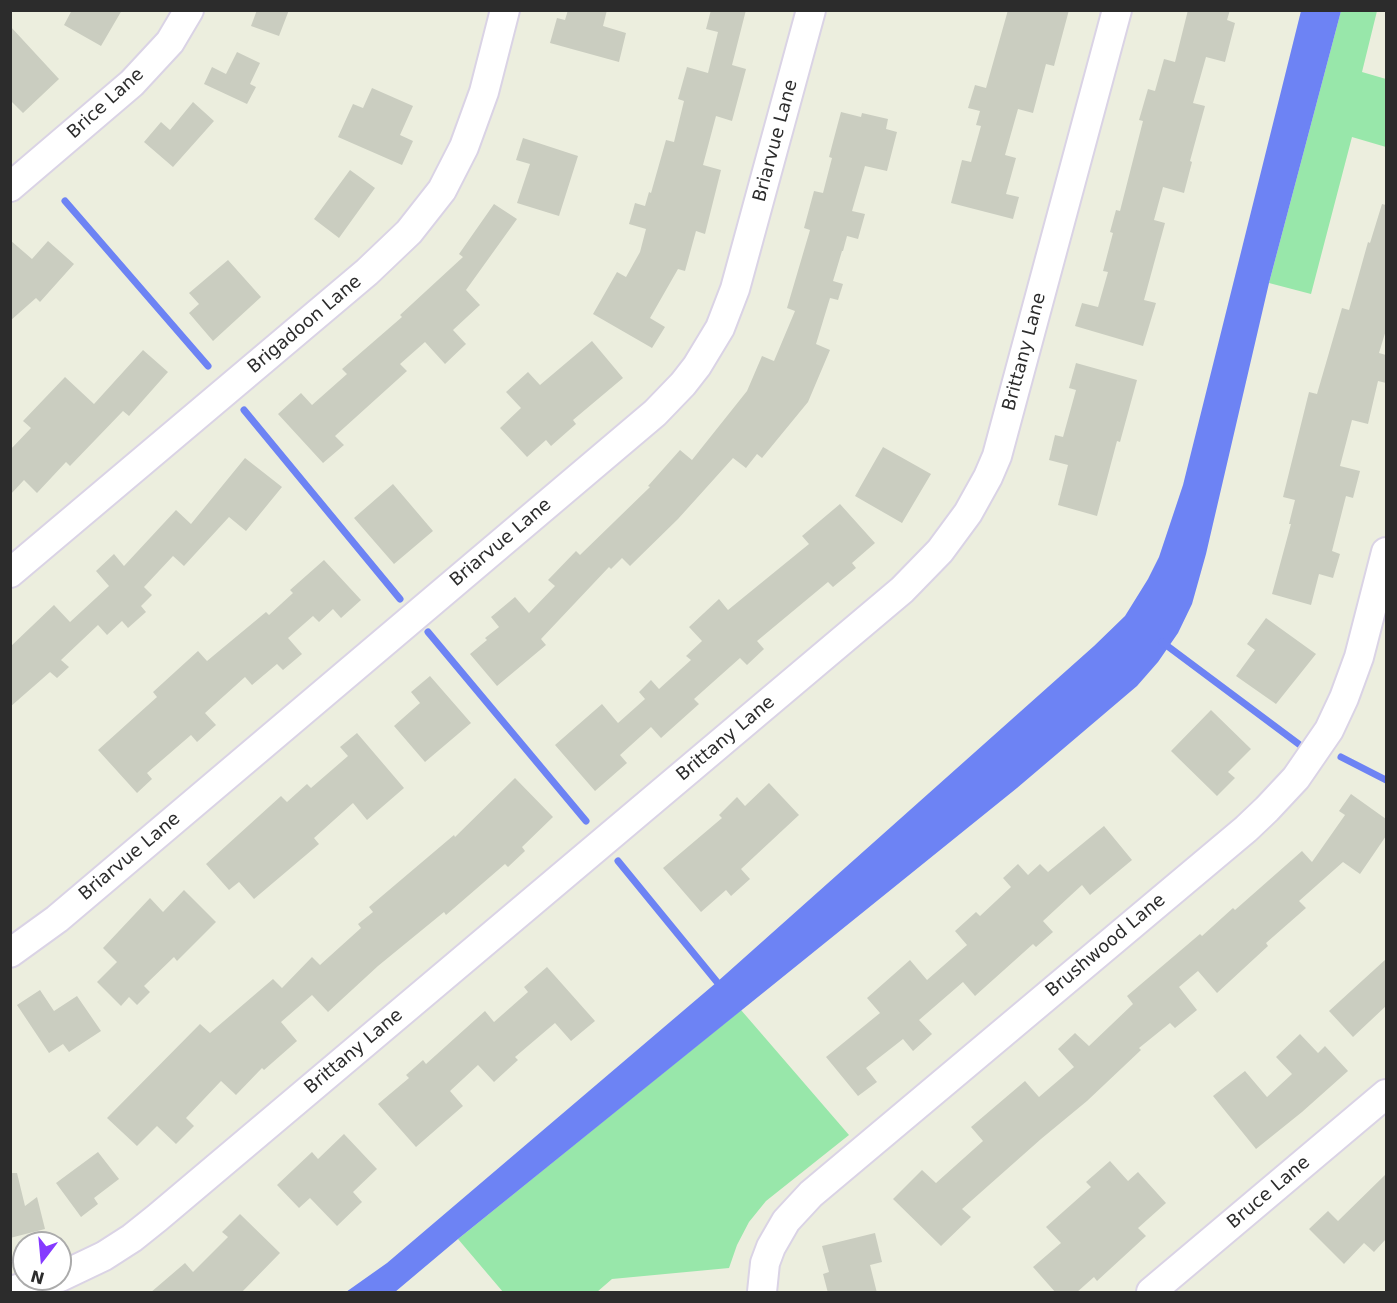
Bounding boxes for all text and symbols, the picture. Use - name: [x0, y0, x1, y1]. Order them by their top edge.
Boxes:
- street label: Brice Lane: [63, 64, 149, 144]
- street label: Briarvue Lane: [749, 78, 803, 204]
- street label: Brigadoon Lane: [244, 271, 366, 379]
- street label: Brittany Lane: [999, 291, 1051, 413]
- street label: Briarvue Lane: [446, 494, 556, 592]
- street label: Brittany Lane: [673, 692, 779, 786]
- street label: Briarvue Lane: [75, 808, 185, 906]
- street label: Brushwood Lane: [1042, 890, 1170, 1002]
- street label: Brittany Lane: [301, 1005, 407, 1099]
- street label: Bruce Lane: [1223, 1152, 1315, 1234]
- north arrow: [12, 1231, 72, 1291]
- text: N: [28, 1266, 47, 1288]

